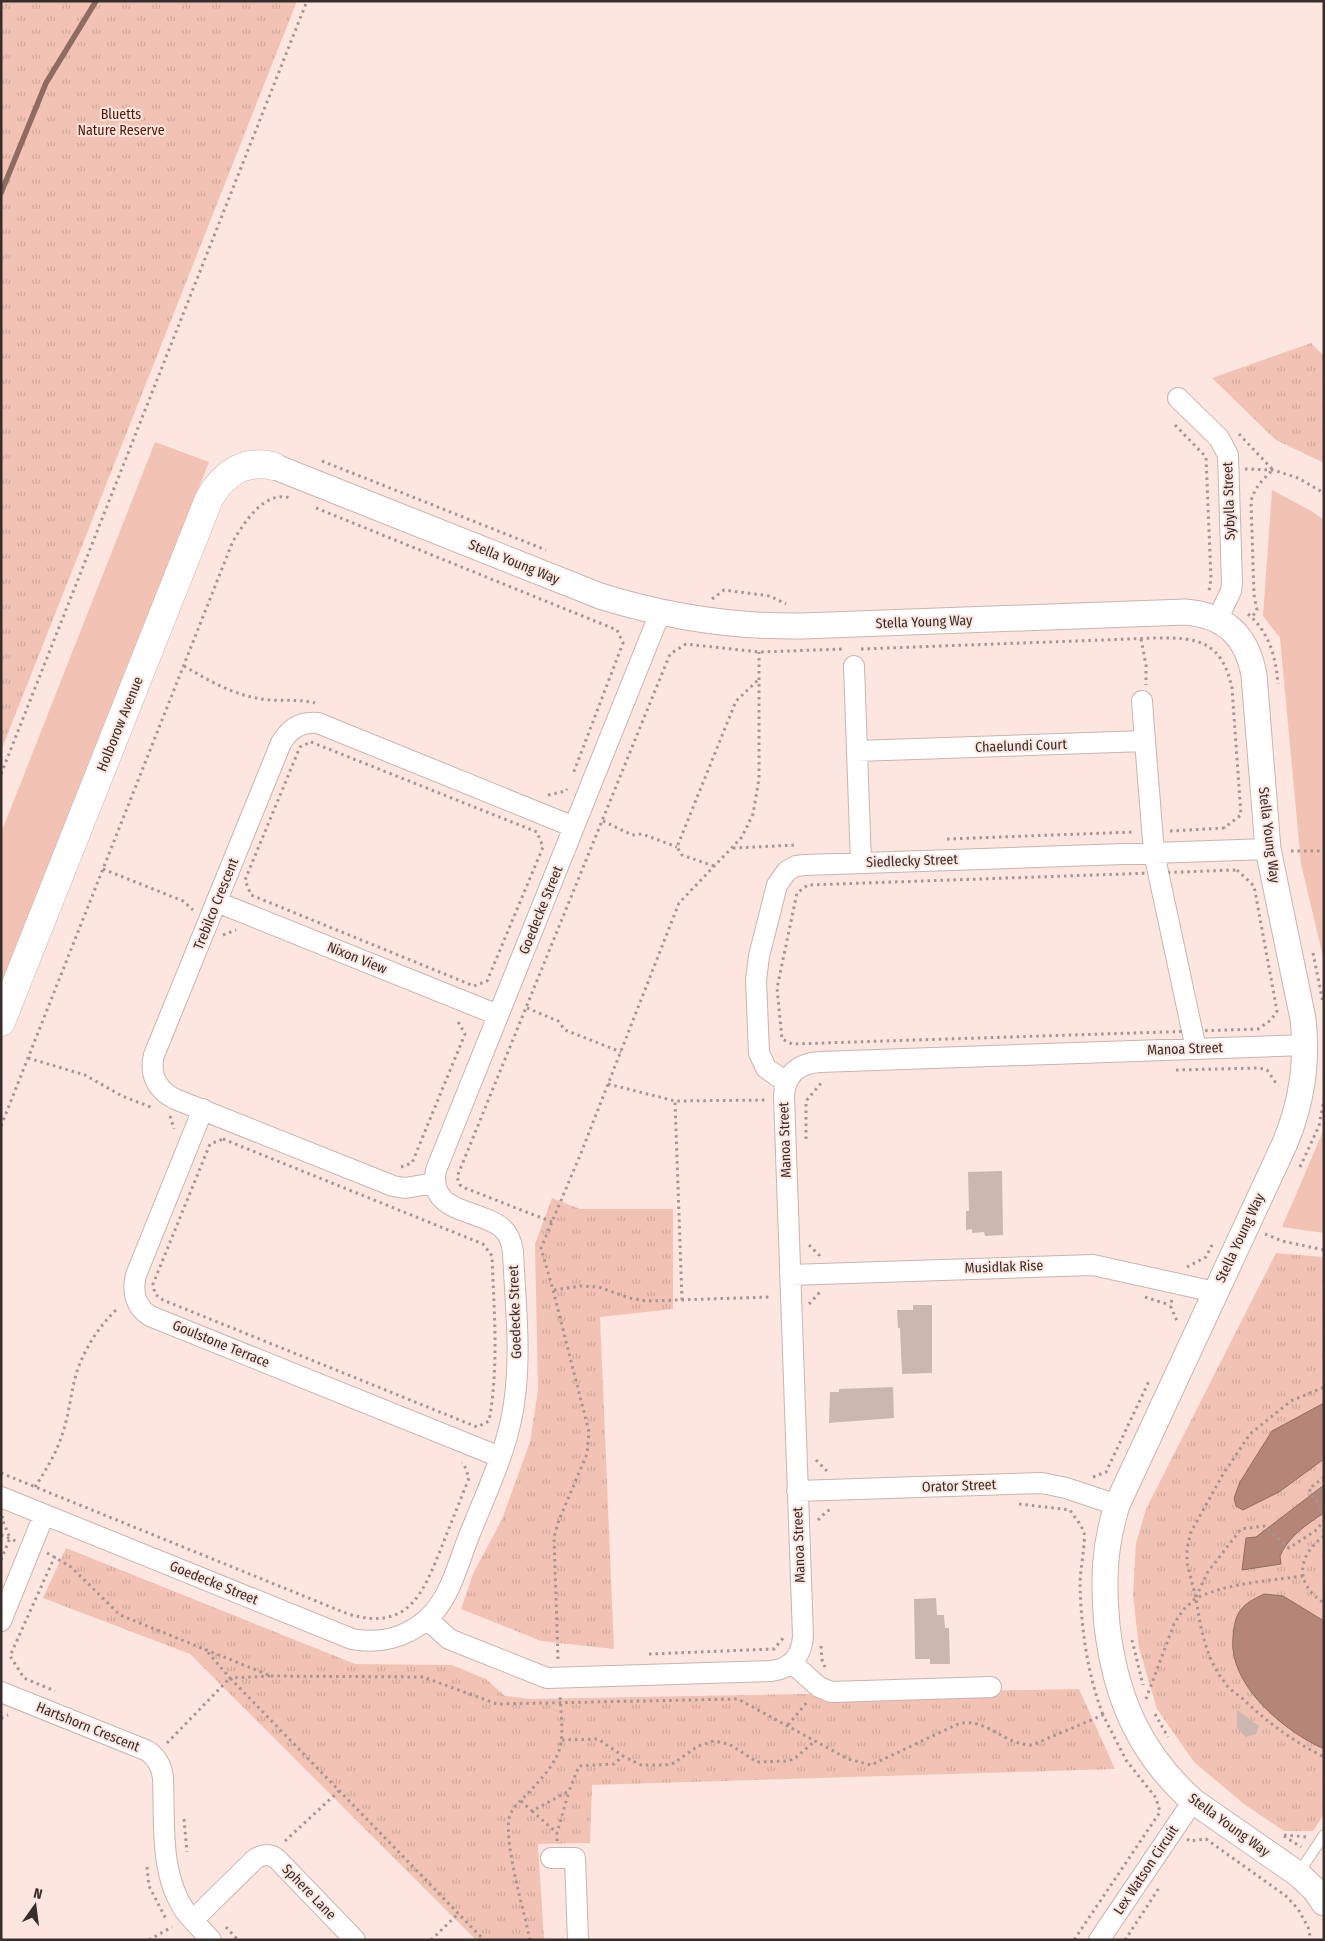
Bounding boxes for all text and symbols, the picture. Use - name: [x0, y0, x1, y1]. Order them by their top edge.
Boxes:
- park label: Bluetts Nature Reserve: [77, 106, 165, 139]
- street label: Sybylla Street: [1219, 461, 1239, 541]
- street label: Stella Young Way: [466, 536, 563, 588]
- street label: Stella Young Way: [875, 612, 973, 632]
- street label: Holborow Avenue: [93, 674, 147, 774]
- street label: Chaelundi Court: [975, 736, 1068, 756]
- street label: Stella Young Way: [1255, 786, 1283, 885]
- street label: Siedlecky Street: [866, 851, 959, 871]
- street label: Trebilco Crescent: [190, 855, 242, 952]
- street label: Goedecke Street: [516, 863, 567, 957]
- street label: Nixon View: [325, 938, 389, 978]
- street label: Manoa Street: [1147, 1039, 1224, 1059]
- street label: Manoa Street: [775, 1101, 795, 1178]
- street label: Stella Young Way: [1212, 1190, 1268, 1285]
- street label: Musidlak Rise: [964, 1257, 1044, 1277]
- street label: Goedecke Street: [505, 1264, 525, 1359]
- street label: Goulstone Terrace: [170, 1317, 272, 1371]
- street label: Orator Street: [921, 1476, 997, 1496]
- street label: Manoa Street: [789, 1506, 809, 1583]
- street label: Goedecke Street: [167, 1558, 261, 1609]
- street label: Hartshorn Crescent: [34, 1699, 143, 1756]
- street label: Stella Young Way: [1185, 1790, 1274, 1861]
- street label: Lex Watson Circuit: [1110, 1822, 1182, 1918]
- street label: Sphere Lane: [278, 1861, 340, 1923]
- north arrow: [10, 1881, 60, 1931]
- text: N: [32, 1885, 44, 1903]

